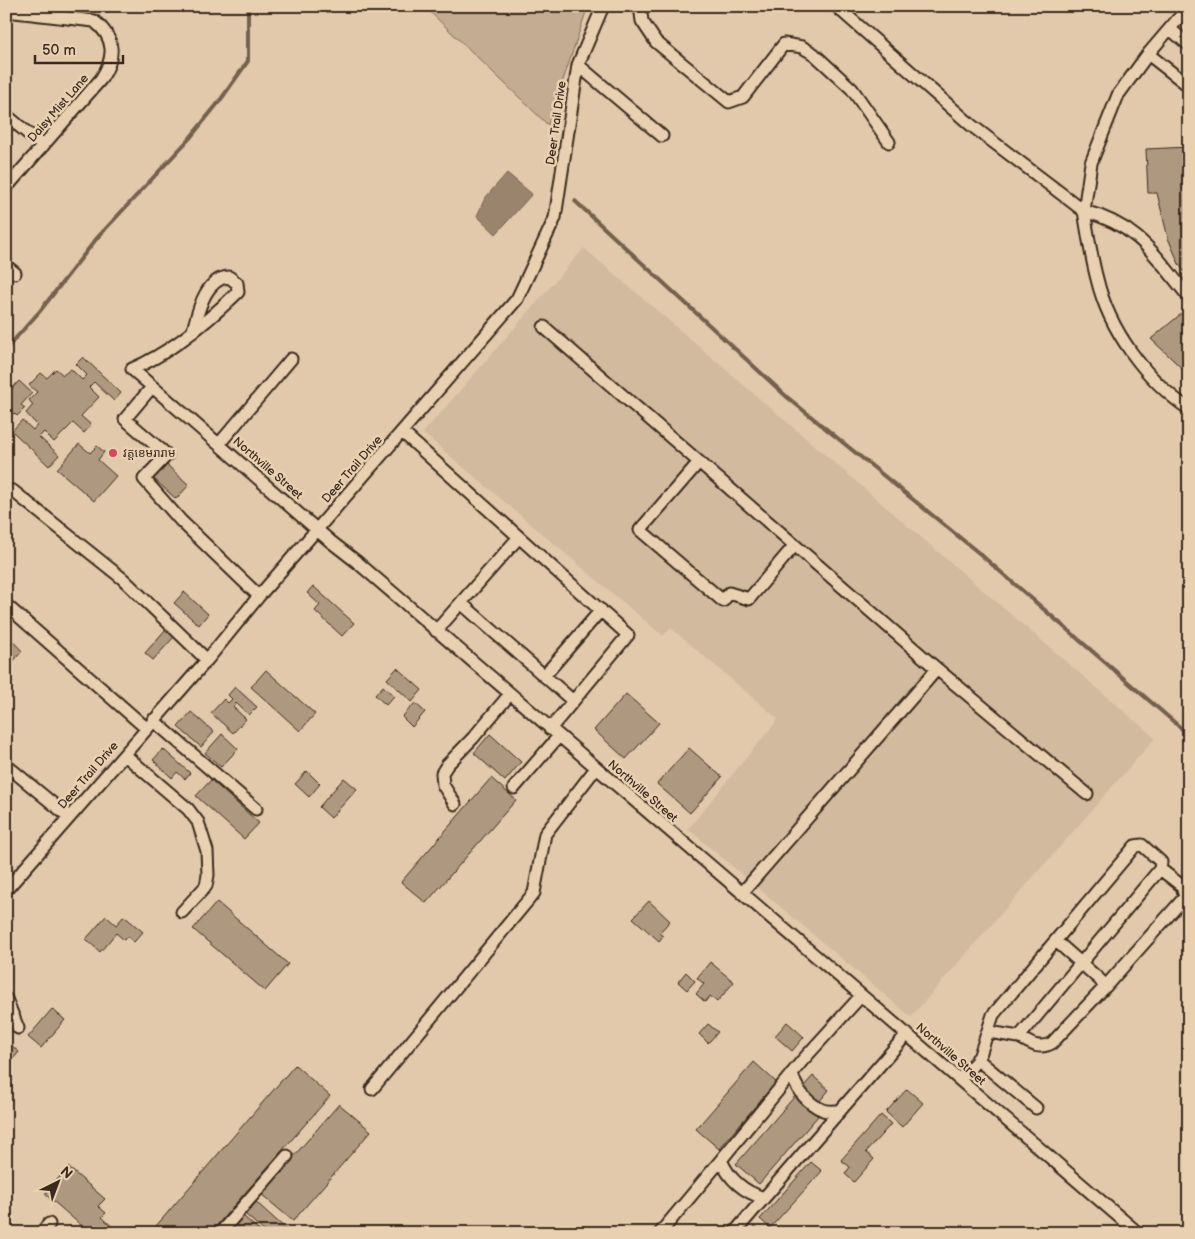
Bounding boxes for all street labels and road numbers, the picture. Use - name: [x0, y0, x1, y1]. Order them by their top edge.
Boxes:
- street label: Daisy Mist Lane: [25, 71, 92, 145]
- street label: Deer Trail Drive: [543, 80, 570, 166]
- street label: Deer Trail Drive: [319, 433, 386, 506]
- street label: Northville Street: [230, 434, 306, 503]
- street label: Deer Trail Drive: [55, 739, 122, 812]
- street label: Northville Street: [605, 757, 681, 826]
- street label: Northville Street: [913, 1020, 989, 1089]

